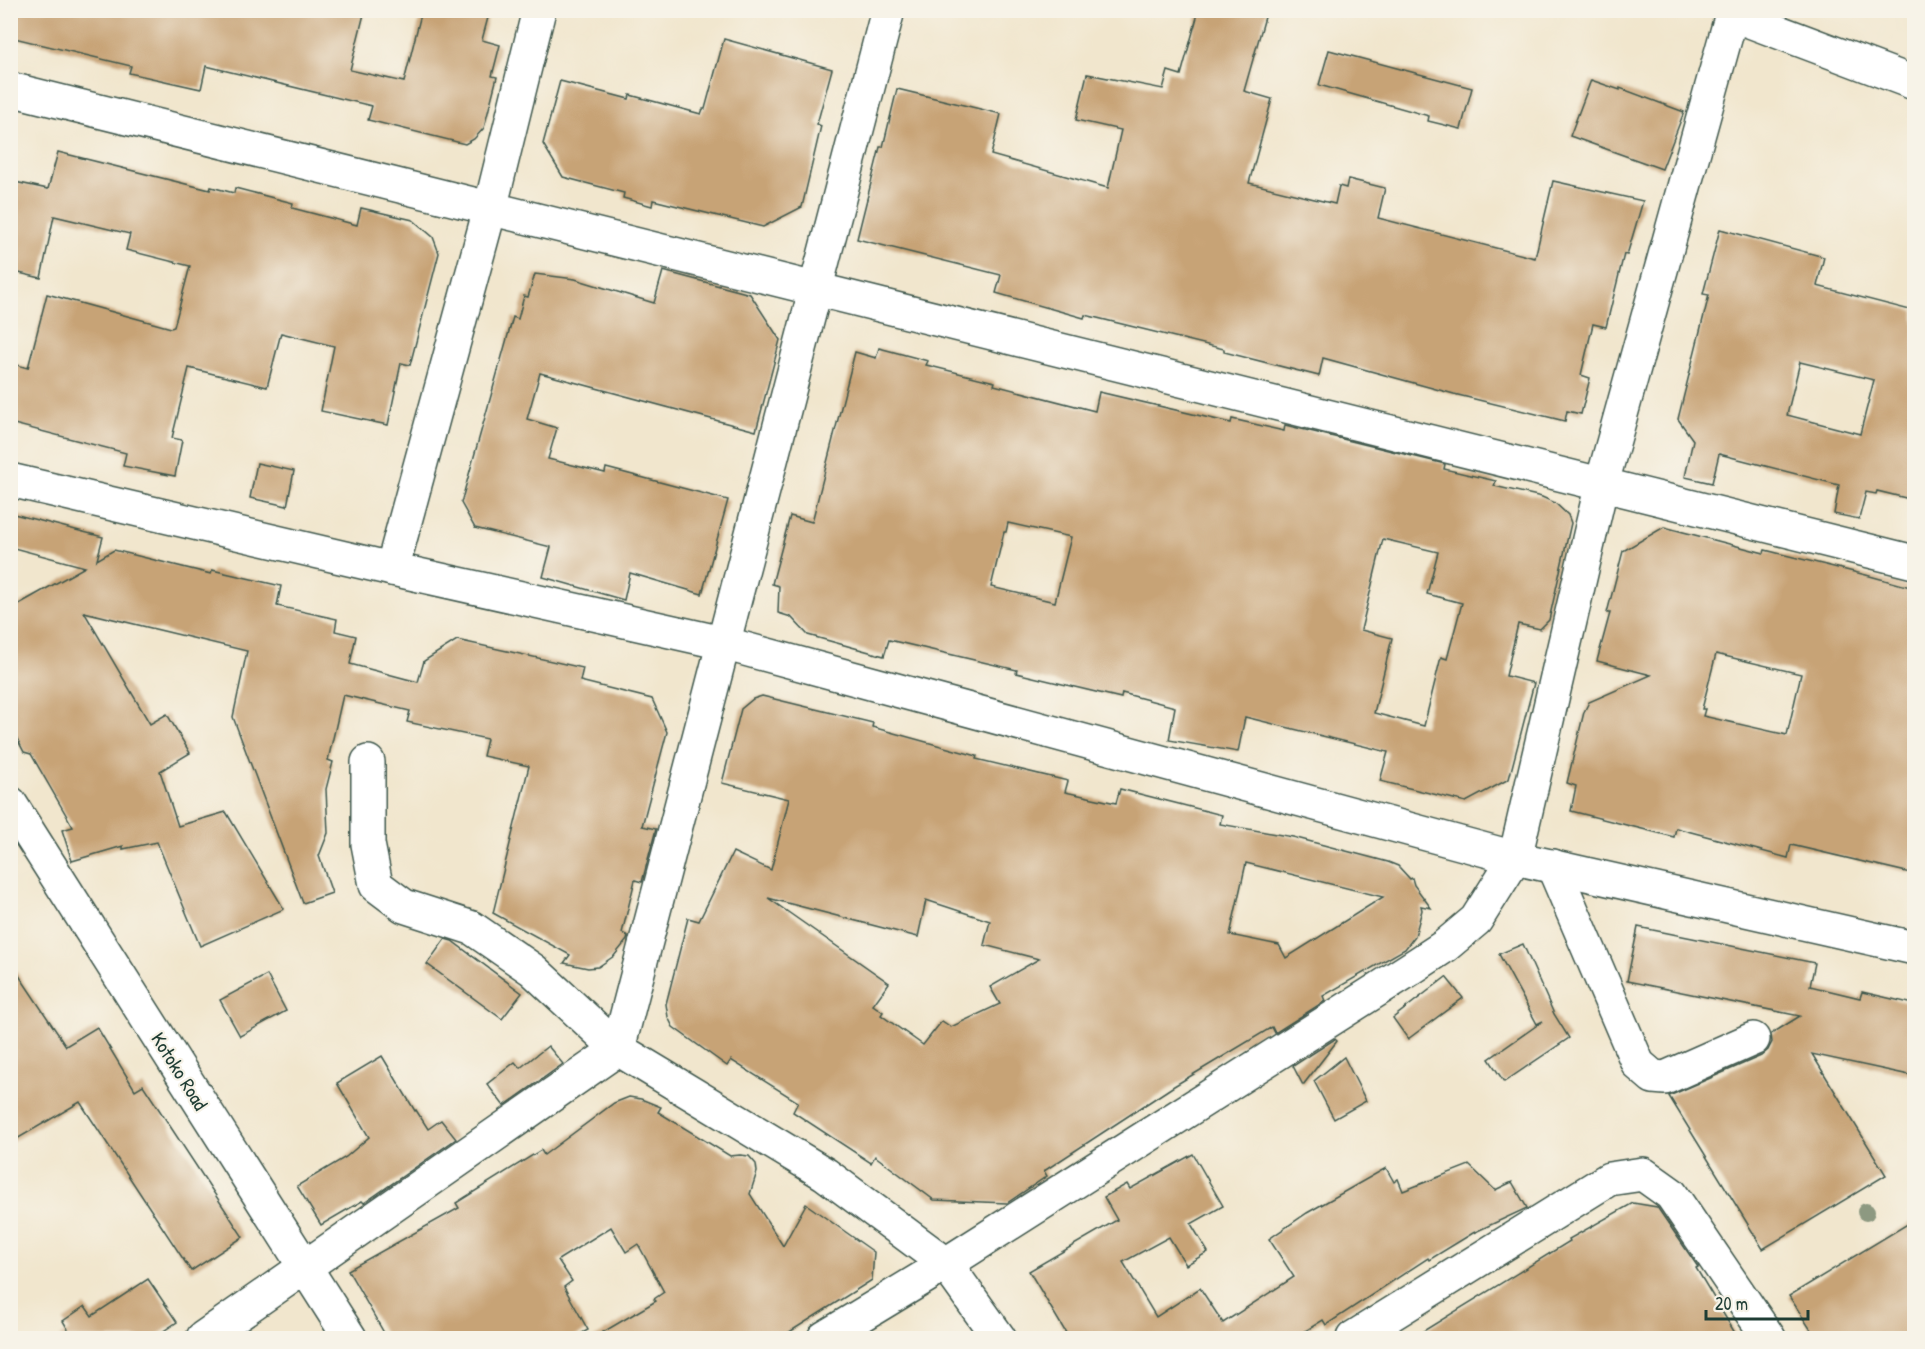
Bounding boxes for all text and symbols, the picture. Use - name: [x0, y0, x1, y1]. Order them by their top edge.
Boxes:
- street label: Kotoko Road: [145, 1027, 215, 1115]
- scale bar: [1706, 1283, 1808, 1321]
- text: 20 m: [1715, 1291, 1748, 1316]

